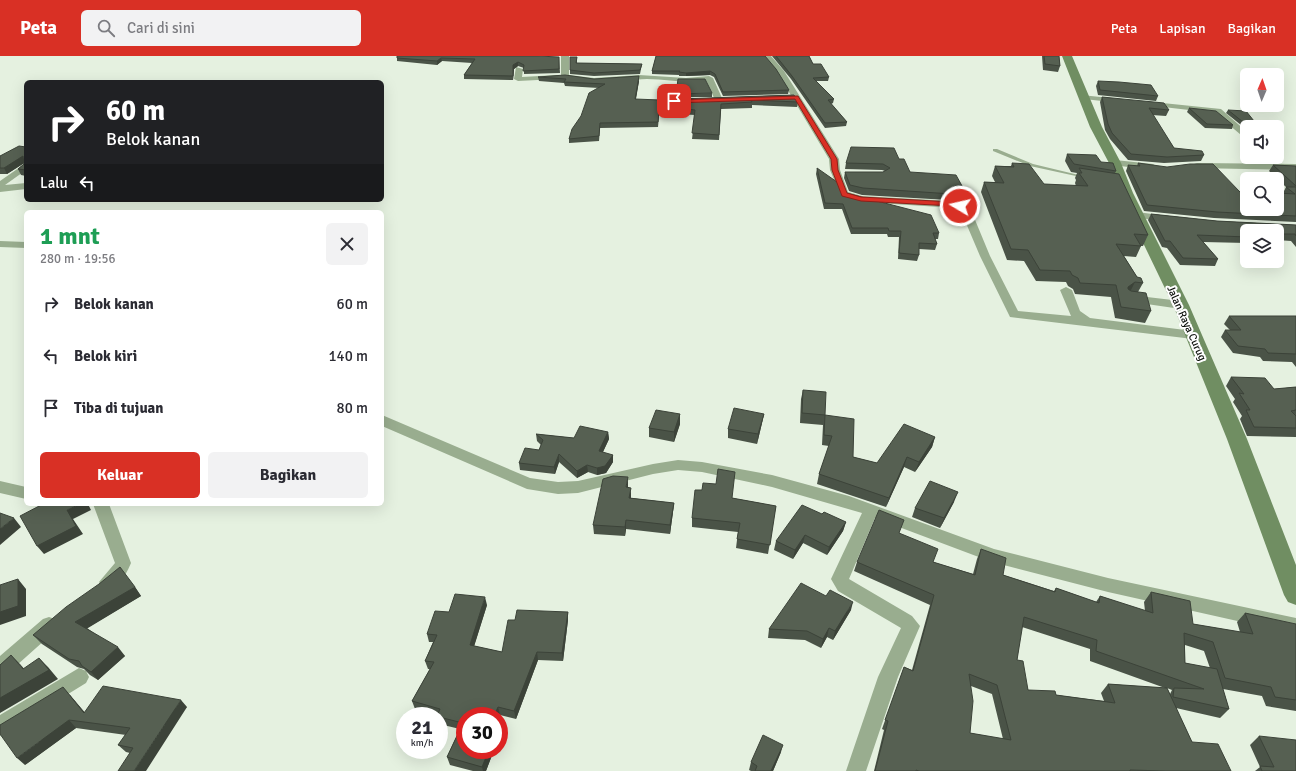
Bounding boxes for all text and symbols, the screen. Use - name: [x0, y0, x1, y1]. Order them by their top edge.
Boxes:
- search box: [81, 10, 361, 46]
- text: Peta: [20, 16, 57, 40]
- icon: search: [95, 17, 117, 39]
- text: Cari di sini: [127, 19, 195, 37]
- text: Peta: [1111, 20, 1137, 37]
- text: Lapisan: [1159, 20, 1206, 37]
- text: Bagikan: [1228, 20, 1276, 37]
- north arrow: [1240, 68, 1284, 112]
- map controls: [1240, 68, 1284, 268]
- pin: [657, 84, 691, 118]
- icon: arrive: [663, 90, 685, 112]
- text: 60 m: [106, 94, 165, 128]
- icon: right: [40, 96, 92, 148]
- button: sound: [1240, 120, 1284, 164]
- text: Belok kanan: [106, 128, 200, 150]
- icon: left: [76, 172, 98, 194]
- button: search: [1240, 172, 1284, 216]
- text: Lalu: [40, 174, 68, 192]
- position arrow: [939, 185, 981, 227]
- text: 1 mnt: [40, 221, 100, 251]
- button: close: [326, 223, 368, 265]
- button: layers: [1240, 224, 1284, 268]
- text: 280 m · 19:56: [40, 251, 116, 267]
- street label: Jalan Raya Curug: [1164, 284, 1209, 363]
- icon: right: [40, 293, 62, 315]
- text: Belok kanan: [74, 295, 154, 313]
- text: 60 m: [337, 295, 368, 313]
- icon: left: [40, 345, 62, 367]
- text: Belok kiri: [74, 347, 137, 365]
- text: 140 m: [328, 347, 368, 365]
- icon: arrive: [40, 397, 62, 419]
- text: Tiba di tujuan: [74, 399, 164, 417]
- text: 80 m: [337, 399, 368, 417]
- button: Keluar: [40, 452, 200, 498]
- button: Bagikan: [208, 452, 368, 498]
- speed limit sign: 30: [456, 707, 508, 759]
- text: 21: [411, 715, 433, 740]
- text: km/h: [411, 737, 433, 749]

